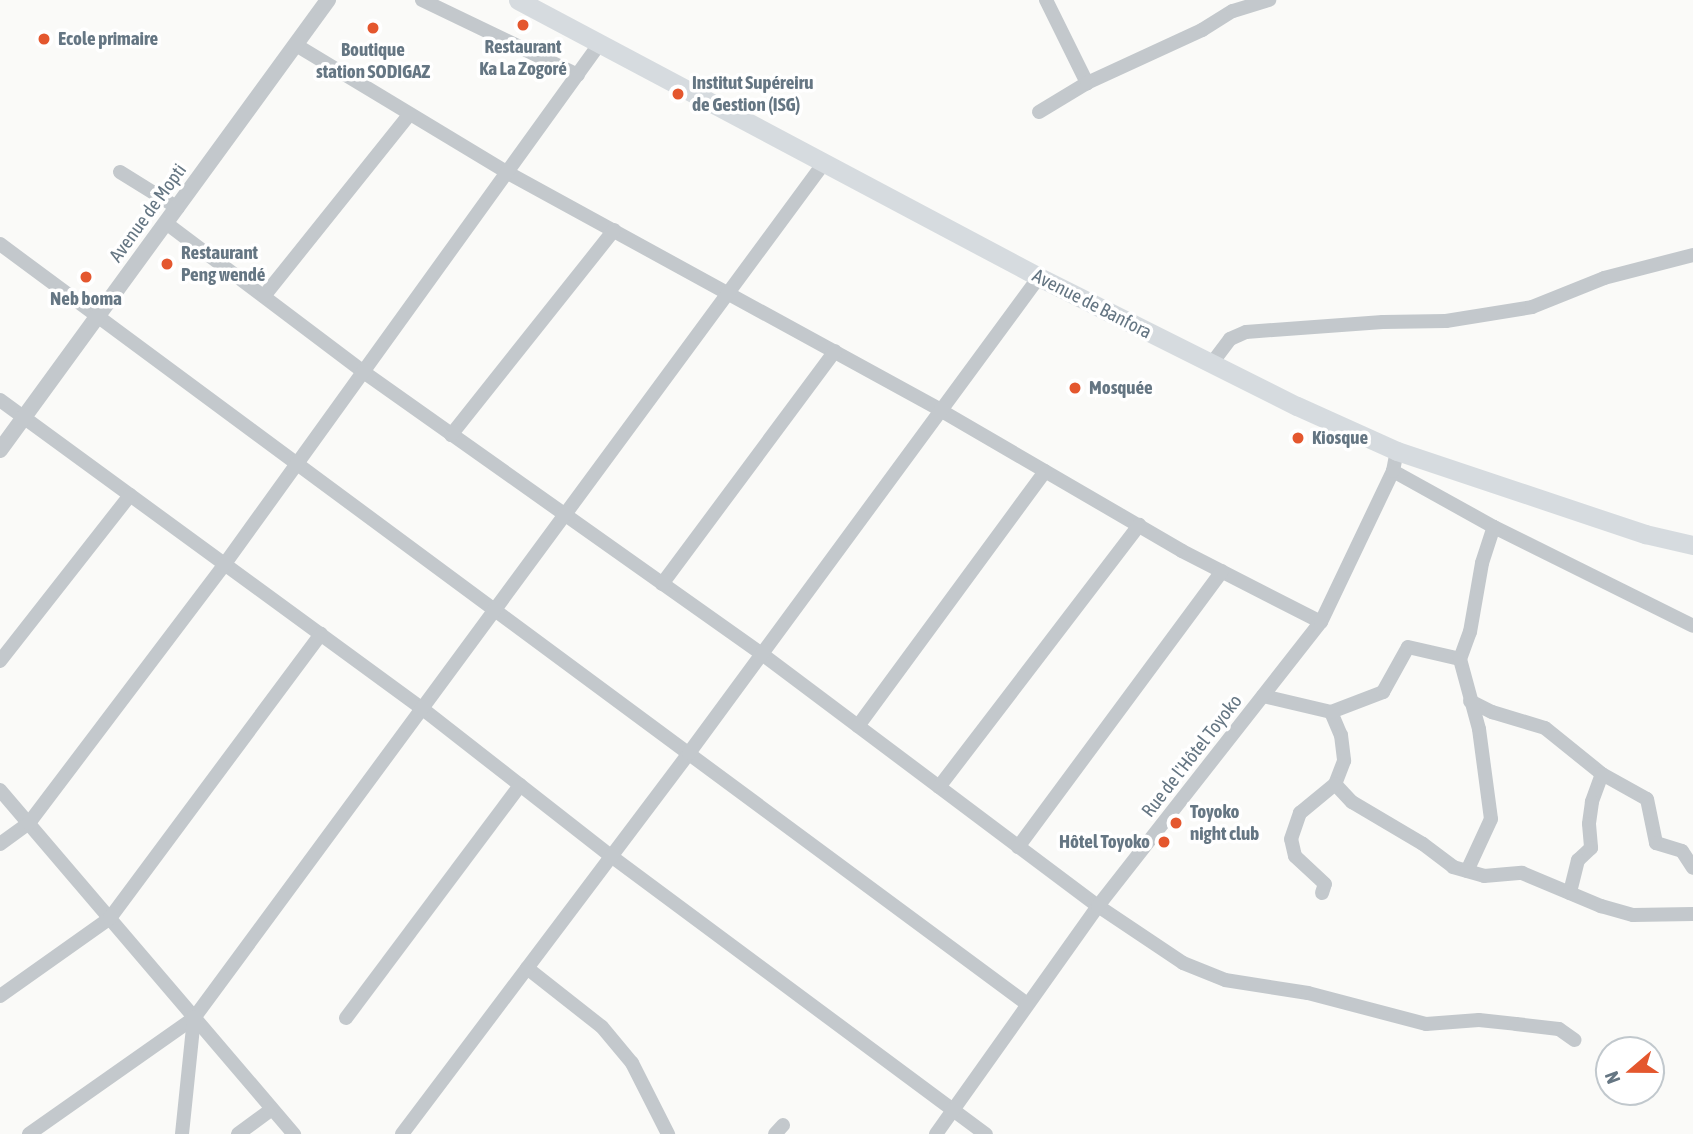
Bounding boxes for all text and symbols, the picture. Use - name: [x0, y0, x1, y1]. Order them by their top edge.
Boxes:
- marker: Restaurant Ka La Zogoré: [515, 17, 531, 33]
- marker: Boutique station SODIGAZ: [365, 20, 381, 36]
- place label: Ecole primaire: [58, 28, 158, 50]
- marker: Ecole primaire: [36, 31, 52, 47]
- place label: Restaurant Ka La Zogoré: [479, 36, 567, 80]
- place label: Boutique station SODIGAZ: [316, 39, 430, 83]
- place label: Institut Supéreiru de Gestion (ISG): [692, 72, 814, 116]
- marker: Institut Supéreiru de Gestion (ISG): [670, 86, 686, 102]
- street label: Avenue de Mopti: [105, 159, 191, 267]
- place label: Restaurant Peng wendé: [181, 242, 265, 286]
- marker: Restaurant Peng wendé: [159, 256, 175, 272]
- street label: Avenue de Banfora: [1029, 264, 1155, 344]
- marker: Neb boma: [78, 269, 94, 285]
- place label: Neb boma: [50, 288, 122, 310]
- place label: Mosquée: [1089, 377, 1153, 399]
- marker: Mosquée: [1067, 380, 1083, 396]
- place label: Kiosque: [1312, 427, 1368, 449]
- marker: Kiosque: [1290, 430, 1306, 446]
- street label: Rue de l'Hôtel Toyoko: [1137, 690, 1247, 822]
- place label: Toyoko night club: [1190, 801, 1259, 845]
- marker: Toyoko night club: [1168, 815, 1184, 831]
- place label: Hôtel Toyoko: [1059, 831, 1150, 853]
- marker: Hôtel Toyoko: [1156, 834, 1172, 850]
- north arrow: [1595, 1036, 1665, 1106]
- text: N: [1600, 1068, 1624, 1087]

